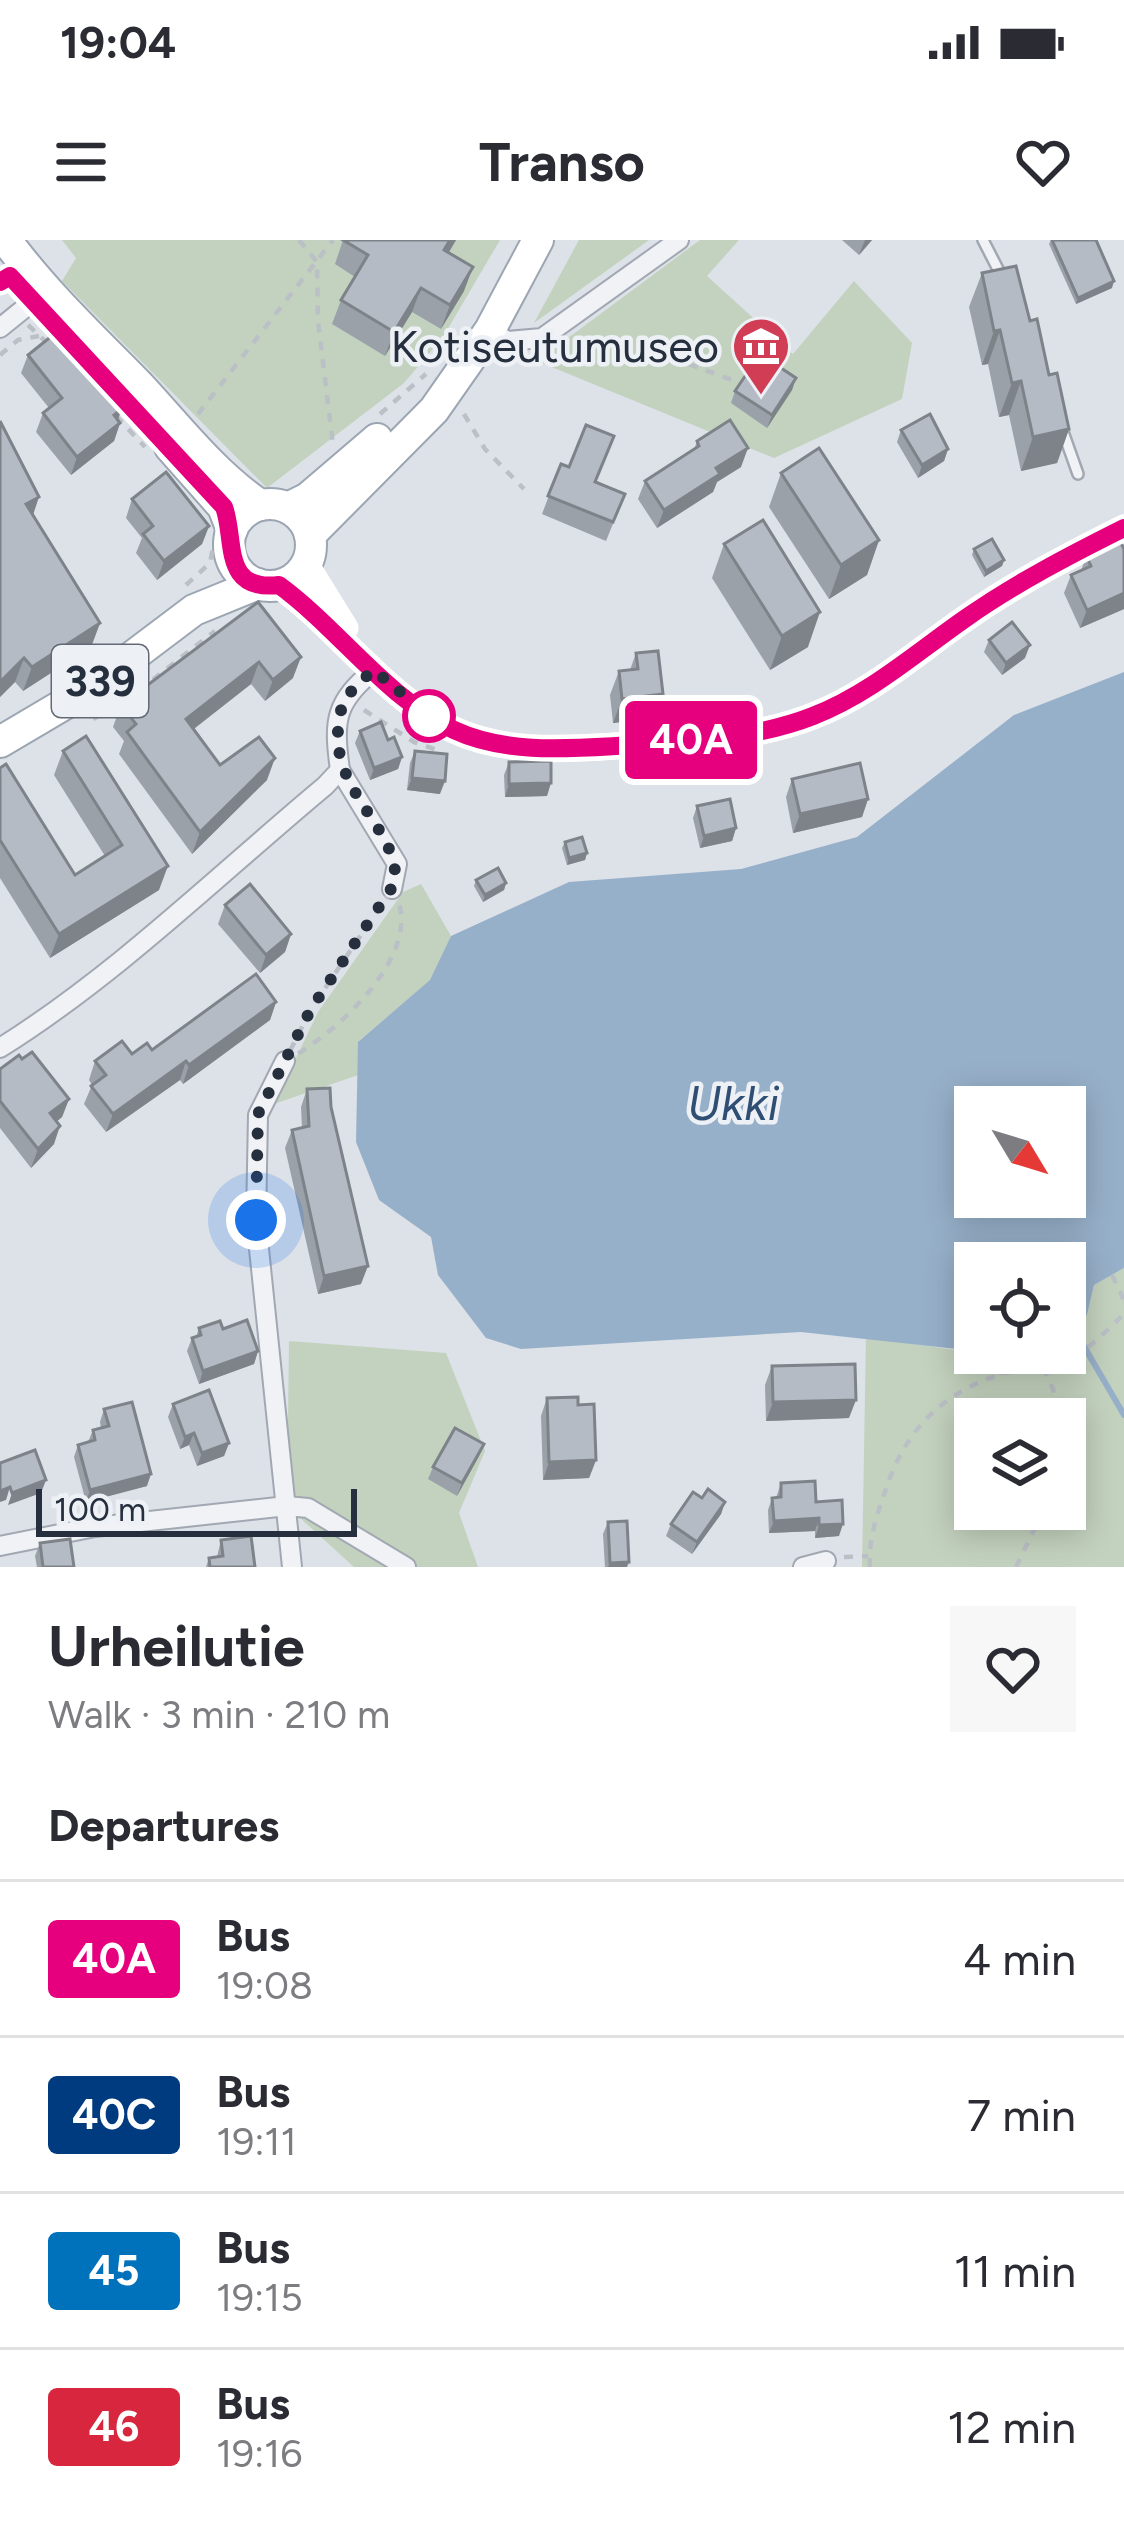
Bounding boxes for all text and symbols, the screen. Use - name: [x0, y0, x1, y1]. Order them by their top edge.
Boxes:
- text: 19:04: [60, 15, 176, 69]
- icon: menu: [48, 129, 114, 195]
- icon: heart: [1010, 129, 1076, 195]
- text: Transo: [479, 130, 645, 195]
- museum icon: Kotiseutumuseo: [730, 315, 792, 397]
- place label: Kotiseutumuseo: [391, 319, 719, 373]
- road number: 339: [52, 645, 148, 717]
- unlabelled marker: [404, 691, 454, 741]
- line badge: 40A: [622, 701, 760, 779]
- text: 40A: [649, 714, 733, 765]
- water label: Ukki: [687, 1074, 780, 1132]
- north arrow: [954, 1086, 1086, 1218]
- map controls: [954, 1086, 1086, 1530]
- your location: [226, 1190, 286, 1250]
- button: locate: [954, 1242, 1086, 1374]
- button: layers: [954, 1398, 1086, 1530]
- scale bar: [36, 1483, 357, 1536]
- text: 100 m: [54, 1490, 146, 1529]
- button: heart: [950, 1606, 1076, 1732]
- text: Urheilutie: [48, 1612, 305, 1680]
- text: Walk · 3 min · 210 m: [48, 1691, 390, 1738]
- text: Departures: [48, 1798, 279, 1852]
- text: Bus: [216, 1908, 290, 1962]
- text: 4 min: [963, 1932, 1076, 1986]
- text: 40A: [72, 1933, 156, 1984]
- text: 19:08: [216, 1962, 313, 2009]
- text: Bus: [216, 2064, 290, 2118]
- text: 7 min: [967, 2088, 1076, 2142]
- text: 40C: [72, 2089, 156, 2140]
- text: 19:11: [216, 2118, 297, 2165]
- text: Bus: [216, 2220, 290, 2274]
- text: 11 min: [954, 2244, 1076, 2298]
- text: 45: [89, 2245, 140, 2296]
- text: 19:15: [216, 2274, 303, 2321]
- text: Bus: [216, 2376, 290, 2430]
- text: 12 min: [947, 2400, 1076, 2454]
- text: 46: [89, 2401, 139, 2452]
- text: 19:16: [216, 2430, 302, 2477]

